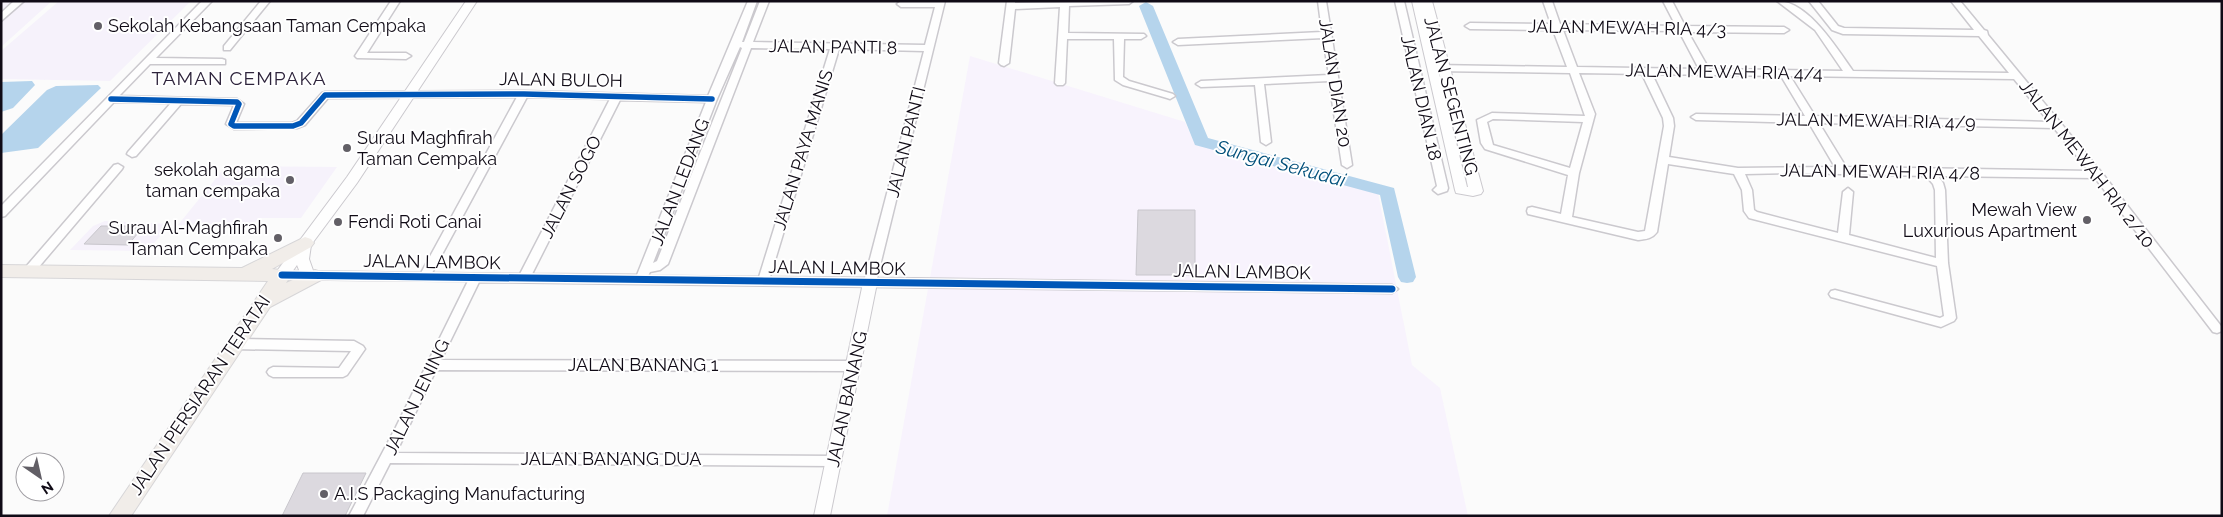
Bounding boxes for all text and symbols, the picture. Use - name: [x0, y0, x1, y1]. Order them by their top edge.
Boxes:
- street label: JALAN SEGENTING: [1420, 14, 1483, 177]
- place label: Sekolah Kebangsaan Taman Cempaka: [108, 15, 426, 36]
- street label: JALAN MEWAH RIA 4/3: [1528, 15, 1726, 40]
- street label: JALAN DIAN 20: [1315, 17, 1356, 149]
- marker: Sekolah Kebangsaan Taman Cempaka: [92, 20, 104, 32]
- street label: JALAN DIAN 18: [1397, 33, 1446, 163]
- street label: JALAN PANTI 8: [768, 35, 898, 58]
- street label: JALAN MEWAH RIA 4/4: [1625, 59, 1823, 84]
- district label: TAMAN CEMPAKA: [151, 67, 327, 89]
- street label: JALAN PAYA MANIS: [768, 67, 837, 233]
- street label: JALAN BULOH: [499, 68, 623, 91]
- street label: JALAN MEWAH RIA 2/10: [2015, 76, 2159, 252]
- street label: JALAN PANTI: [882, 84, 929, 199]
- street label: JALAN MEWAH RIA 4/9: [1776, 108, 1976, 133]
- street label: JALAN LEDANG: [646, 115, 713, 248]
- place label: Surau Maghfirah Taman Cempaka: [357, 127, 497, 169]
- street label: JALAN SOGO: [536, 132, 605, 242]
- water label: Sungai Sekudai: [1213, 135, 1349, 191]
- marker: Surau Maghfirah Taman Cempaka: [341, 142, 353, 154]
- place label: sekolah agama taman cempaka: [146, 159, 280, 201]
- street label: JALAN MEWAH RIA 4/8: [1780, 159, 1980, 184]
- marker: sekolah agama taman cempaka: [284, 174, 296, 186]
- place label: Mewah View Luxurious Apartment: [1903, 199, 2077, 241]
- place label: Fendi Roti Canai: [348, 211, 482, 232]
- marker: Mewah View Luxurious Apartment: [2081, 214, 2093, 226]
- marker: Fendi Roti Canai: [332, 216, 344, 228]
- place label: Surau Al-Maghfirah Taman Cempaka: [109, 217, 268, 259]
- marker: Surau Al-Maghfirah Taman Cempaka: [272, 232, 284, 244]
- street label: JALAN LAMBOK: [363, 250, 501, 273]
- street label: JALAN LAMBOK: [768, 256, 906, 279]
- street label: JALAN LAMBOK: [1173, 260, 1311, 283]
- street label: JALAN PERSIARAN TERATAI: [125, 291, 274, 498]
- street label: JALAN BANANG: [822, 329, 871, 469]
- street label: JALAN JENING: [380, 336, 454, 458]
- street label: JALAN BANANG 1: [568, 354, 719, 375]
- street label: JALAN BANANG DUA: [520, 448, 702, 469]
- north arrow: [15, 452, 65, 502]
- text: N: [38, 478, 56, 497]
- place label: A.I.S Packaging Manufacturing: [334, 483, 585, 504]
- marker: A.I.S Packaging Manufacturing: [318, 488, 330, 500]

